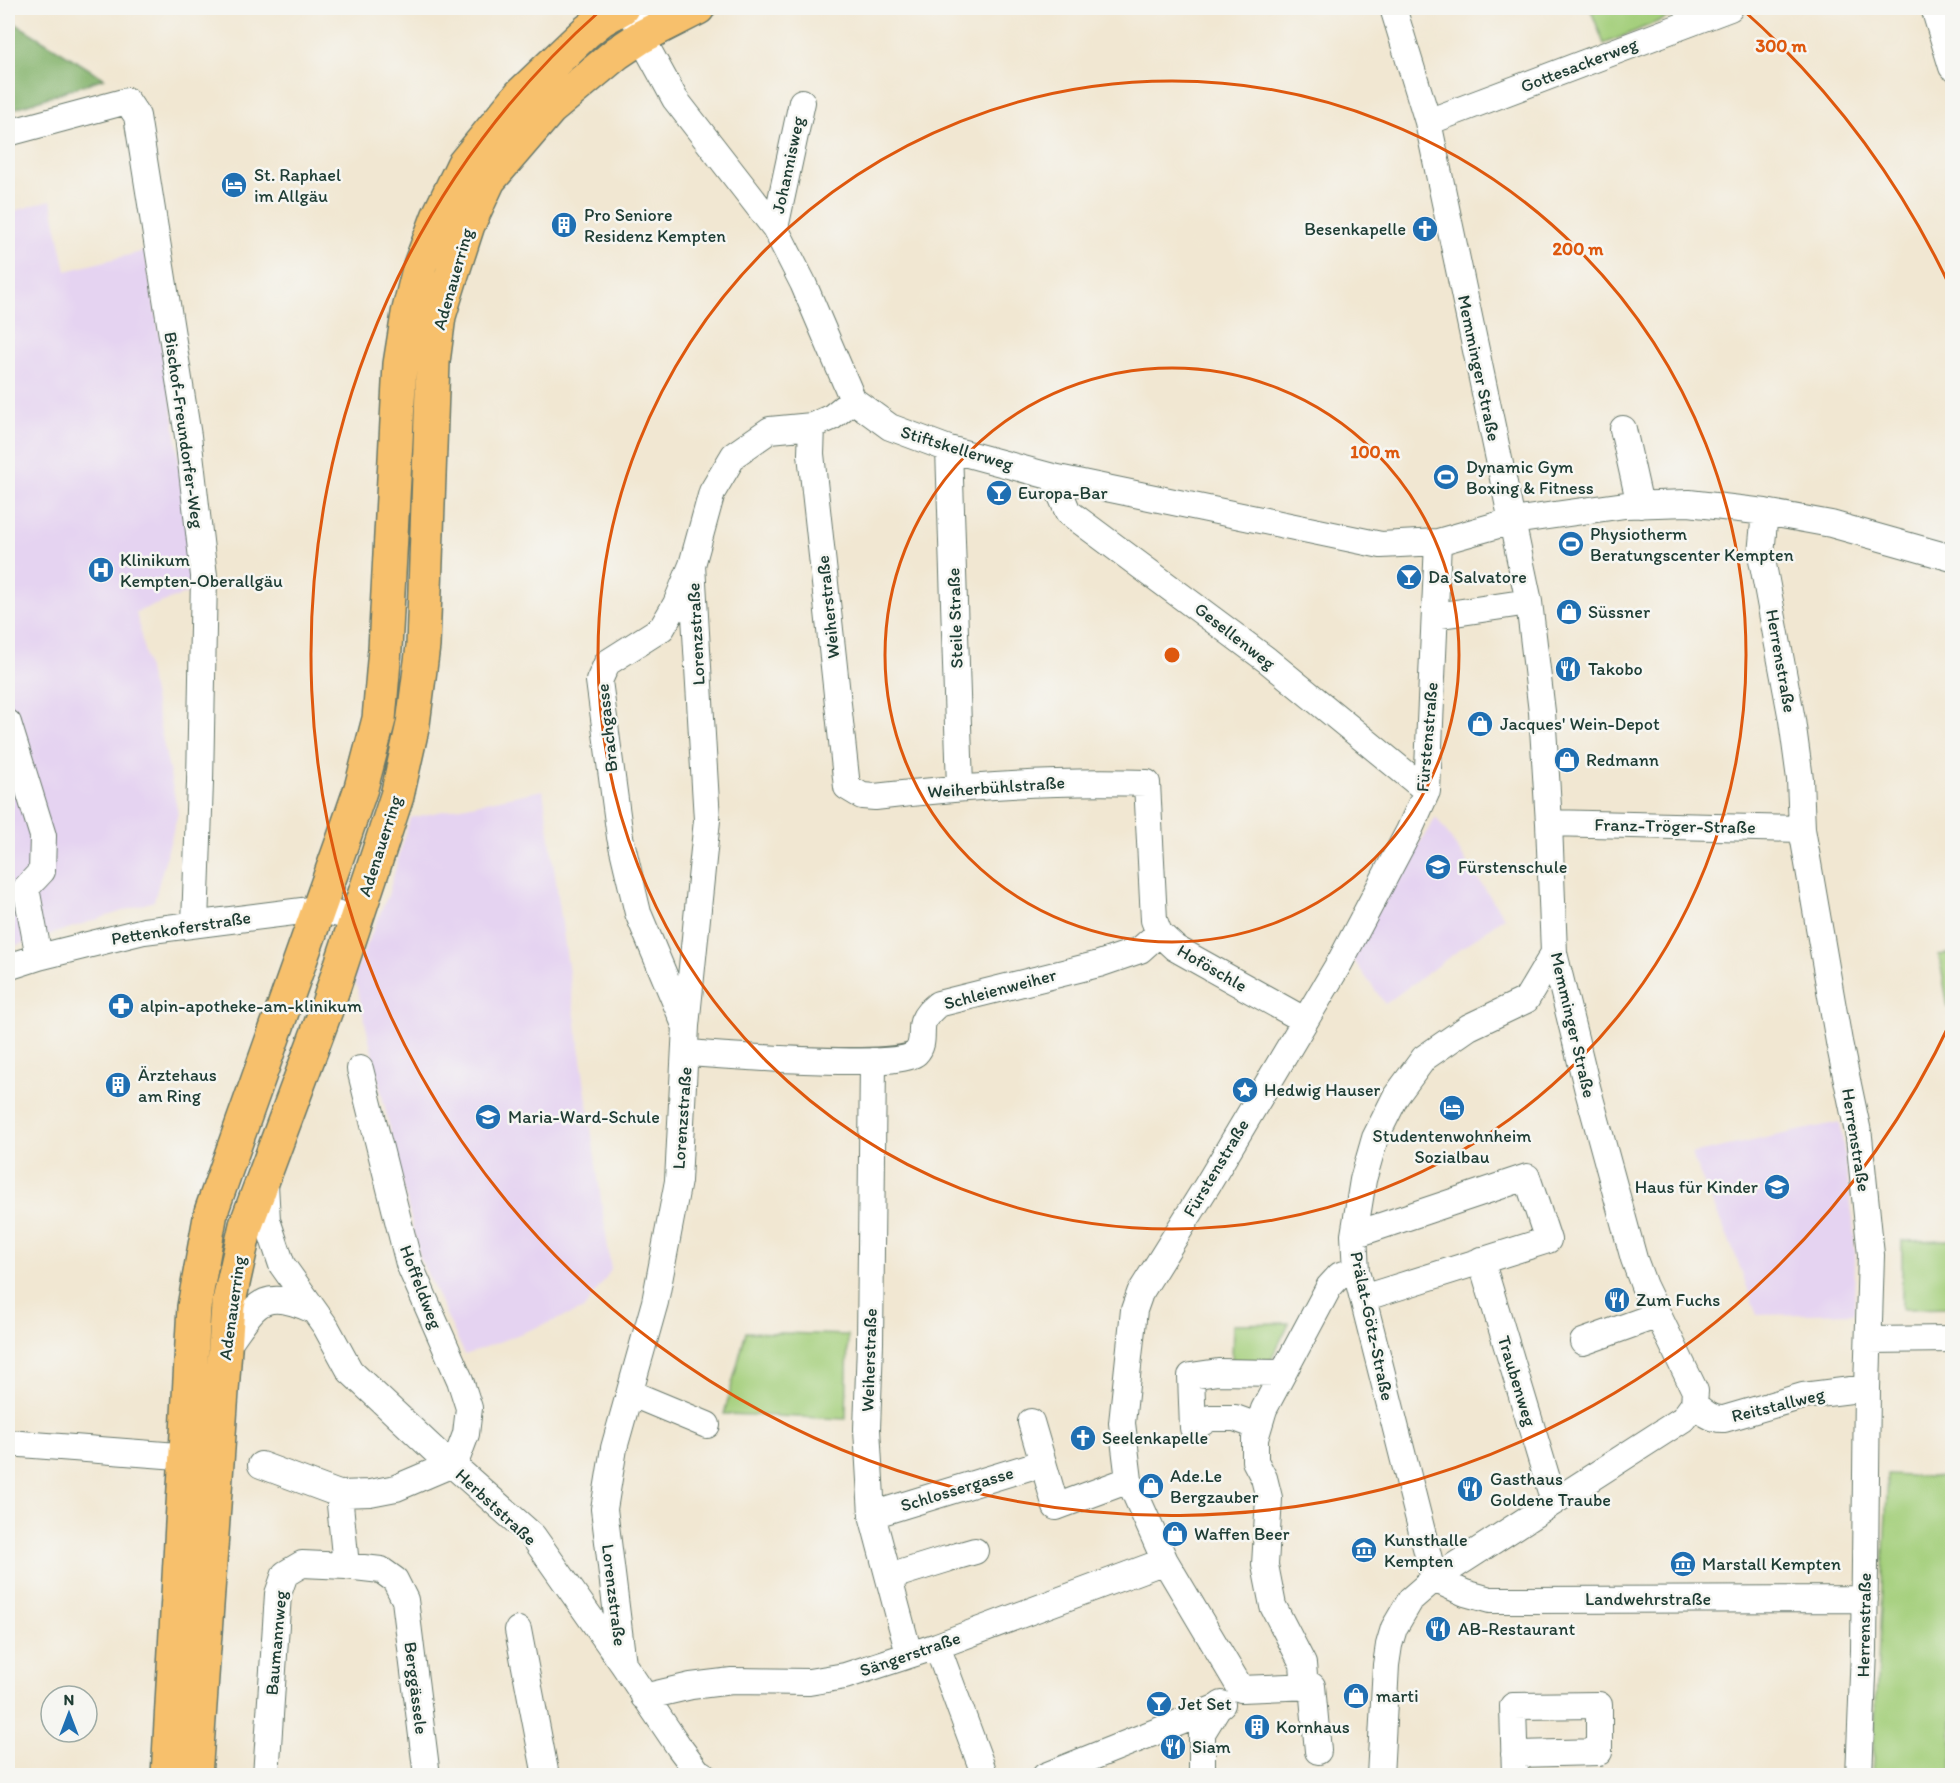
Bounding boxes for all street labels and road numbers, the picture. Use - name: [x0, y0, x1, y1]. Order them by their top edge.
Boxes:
- street label: Gottesackerweg: [1517, 32, 1641, 97]
- street label: Johannisweg: [767, 114, 809, 216]
- street label: Adenauerring: [428, 225, 478, 332]
- street label: Memminger Straße: [1453, 293, 1505, 443]
- street label: Bischof-Freundorfer-Weg: [159, 330, 209, 531]
- street label: Stiftskellerweg: [898, 420, 1017, 476]
- street label: Weiherstraße: [812, 554, 844, 660]
- street label: Steile Straße: [942, 567, 968, 669]
- street label: Lorenzstraße: [682, 582, 710, 686]
- street label: Gesellenweg: [1190, 598, 1280, 675]
- street label: Herrenstraße: [1761, 608, 1801, 714]
- street label: Fürstenstraße: [1411, 681, 1443, 793]
- street label: Brachgasse: [591, 683, 623, 773]
- street label: Weiherbühlstraße: [926, 771, 1066, 803]
- street label: Adenauerring: [353, 792, 407, 899]
- street label: Franz-Tröger-Straße: [1594, 814, 1756, 838]
- street label: Pettenkoferstraße: [110, 906, 252, 950]
- street label: Hoföschle: [1173, 939, 1251, 997]
- street label: Memminger Straße: [1546, 950, 1600, 1100]
- street label: Schleienweiher: [941, 963, 1060, 1015]
- street label: Lorenzstraße: [667, 1066, 697, 1170]
- street label: Herrenstraße: [1837, 1087, 1875, 1193]
- street label: Fürstenstraße: [1178, 1115, 1254, 1221]
- street label: Hoffeldweg: [395, 1242, 447, 1333]
- street label: Prälat-Götz-Straße: [1345, 1249, 1399, 1403]
- street label: Adenauerring: [214, 1254, 250, 1361]
- street label: Weiherstraße: [856, 1308, 882, 1412]
- street label: Traubenweg: [1493, 1333, 1541, 1430]
- street label: Reitstallweg: [1729, 1383, 1828, 1427]
- street label: Schlossergasse: [898, 1461, 1016, 1517]
- street label: Herbststraße: [451, 1464, 541, 1550]
- street label: Lorenzstraße: [597, 1543, 631, 1647]
- street label: Herrenstraße: [1852, 1573, 1876, 1677]
- street label: Landwehrstraße: [1585, 1588, 1711, 1610]
- street label: Baumannweg: [260, 1589, 292, 1696]
- street label: Sängerstraße: [857, 1627, 963, 1681]
- street label: Berggässele: [399, 1640, 433, 1736]

